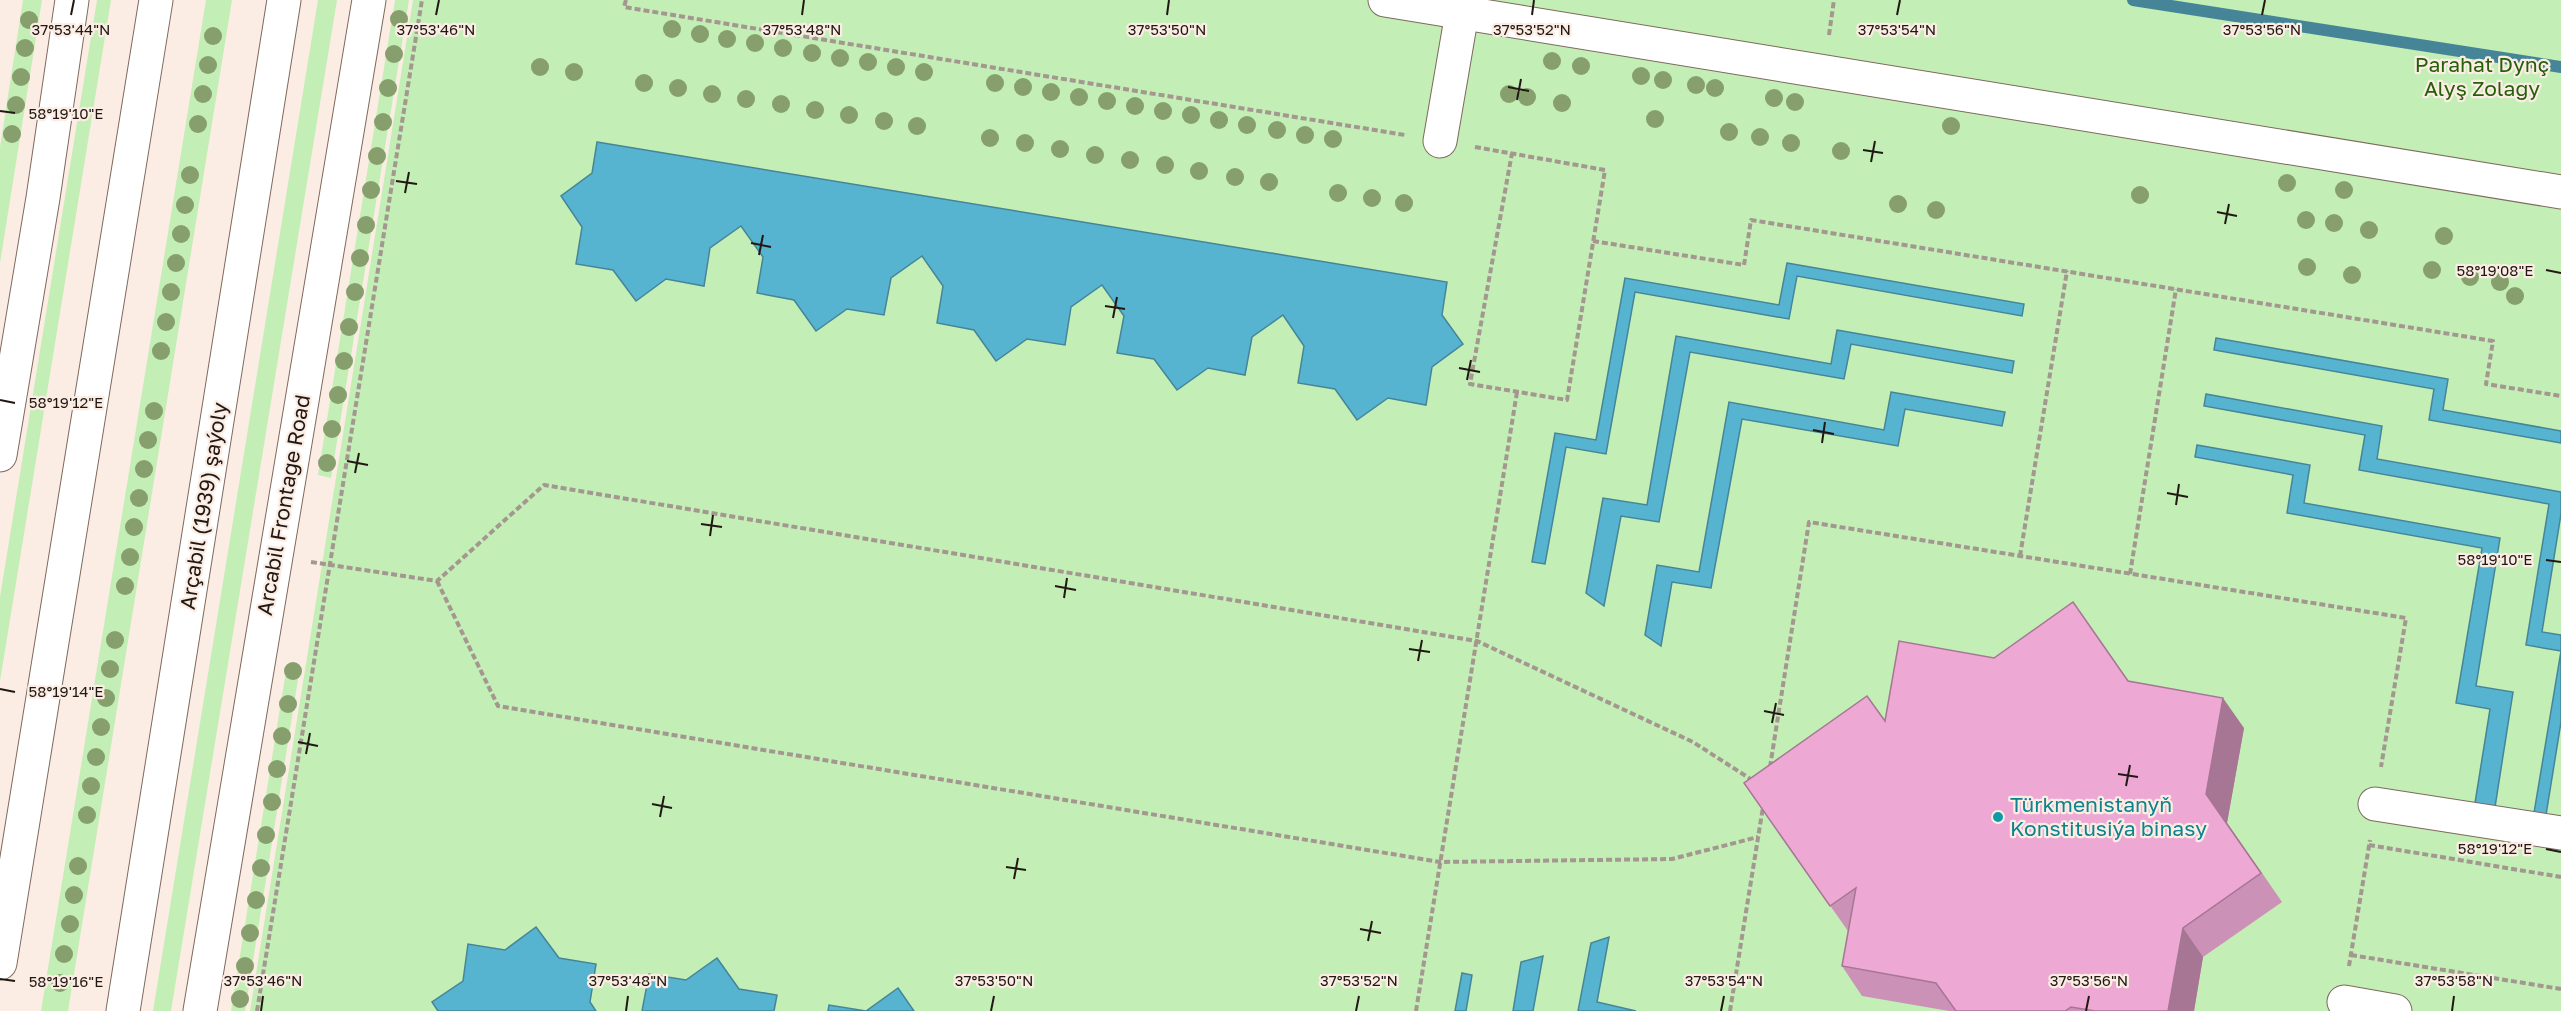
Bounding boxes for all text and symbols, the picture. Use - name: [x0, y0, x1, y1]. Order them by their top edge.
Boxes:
- text: 37°53'44"N: [32, 20, 110, 38]
- text: 37°53'46"N: [397, 20, 475, 38]
- text: 37°53'48"N: [763, 20, 841, 38]
- text: 37°53'50"N: [1128, 20, 1206, 38]
- text: 37°53'52"N: [1493, 20, 1571, 38]
- text: 37°53'54"N: [1858, 20, 1936, 38]
- text: 37°53'56"N: [2223, 20, 2301, 38]
- park label: Parahat Dynç Alyş Zolagy: [2415, 51, 2549, 101]
- text: 58°19'10"E: [29, 104, 103, 122]
- text: 58°19'08"E: [2457, 261, 2533, 279]
- street label: Arcabil Frontage Road: [251, 392, 315, 617]
- text: 58°19'12"E: [29, 393, 103, 411]
- street label: Arçabil (1939) şaýoly: [174, 400, 232, 611]
- text: 58°19'10"E: [2458, 550, 2532, 568]
- text: 58°19'14"E: [29, 682, 103, 700]
- place label: Türkmenistanyň Konstitusiýa binasy: [2010, 791, 2207, 841]
- marker: Türkmenistanyň Konstitusiýa binasy: [1991, 810, 2005, 824]
- text: 58°19'12"E: [2458, 839, 2532, 857]
- text: 37°53'46"N: [224, 971, 302, 989]
- text: 37°53'48"N: [589, 971, 667, 989]
- text: 37°53'50"N: [955, 971, 1033, 989]
- text: 37°53'52"N: [1320, 971, 1398, 989]
- text: 37°53'54"N: [1685, 971, 1763, 989]
- text: 37°53'56"N: [2050, 971, 2128, 989]
- text: 37°53'58"N: [2415, 971, 2493, 989]
- text: 58°19'16"E: [29, 972, 103, 990]

